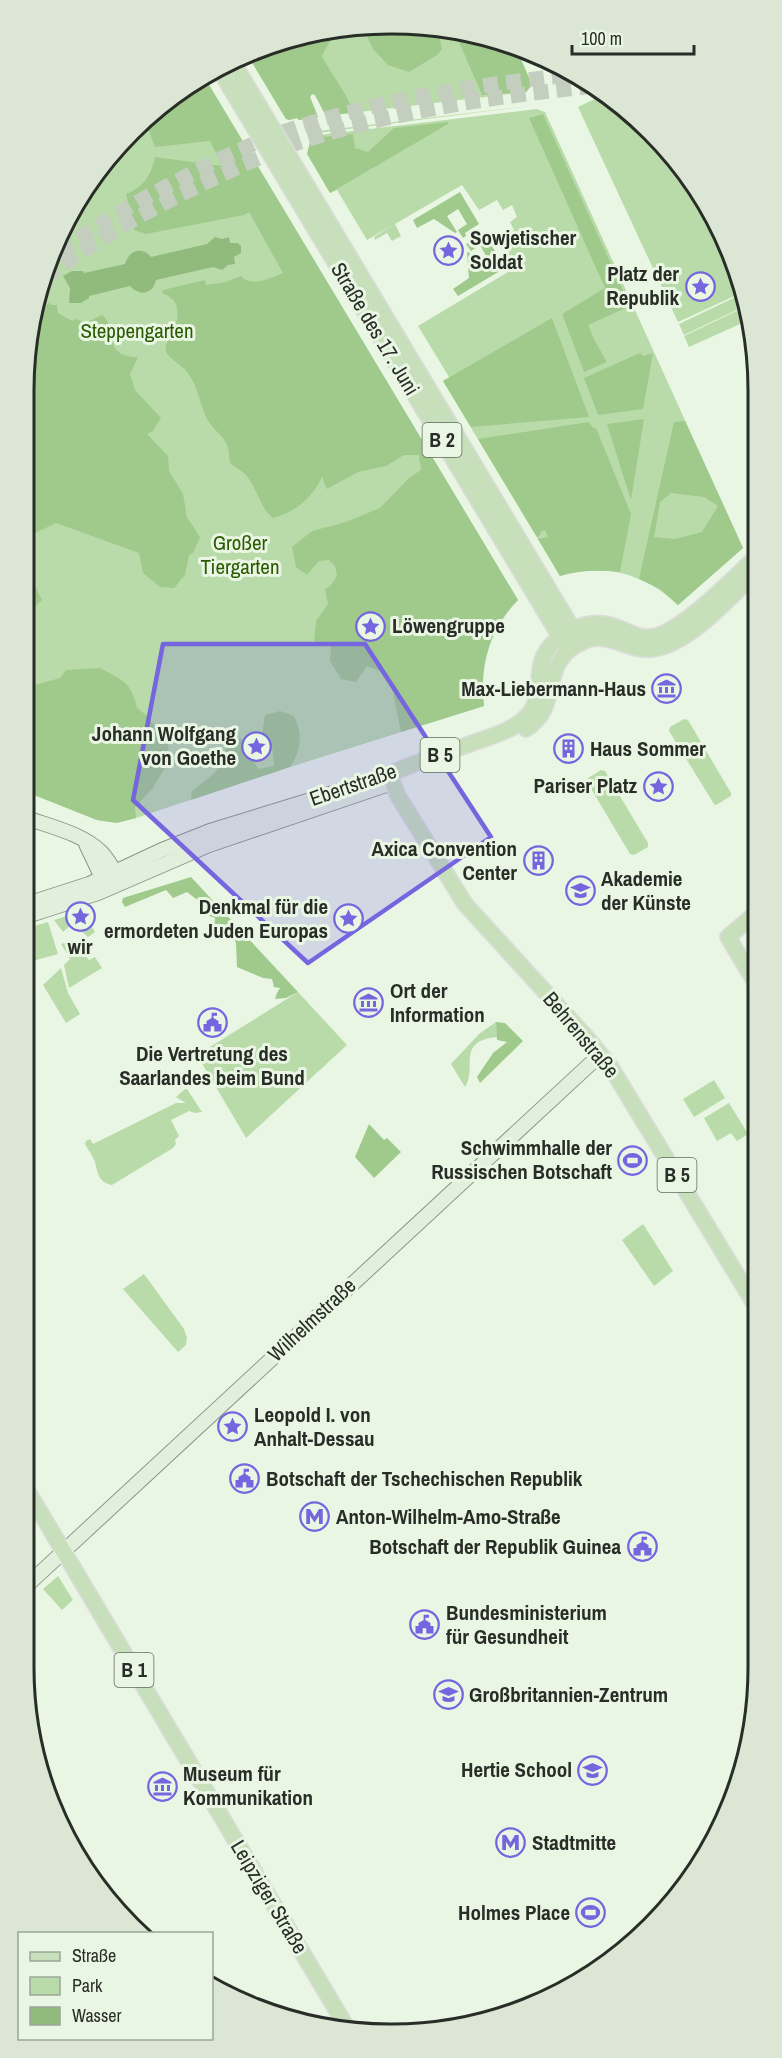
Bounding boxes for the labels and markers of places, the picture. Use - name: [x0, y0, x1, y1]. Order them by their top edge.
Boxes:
- place label: Sowjetischer Soldat: [470, 223, 577, 276]
- place icon: Sowjetischer Soldat: [433, 234, 465, 266]
- place label: Platz der Republik: [606, 259, 679, 312]
- place icon: Platz der Republik: [684, 270, 716, 302]
- place icon: Löwengruppe: [355, 610, 387, 642]
- place label: Löwengruppe: [392, 611, 505, 640]
- museum icon: Max-Liebermann-Haus: [651, 673, 683, 705]
- place label: Max-Liebermann-Haus: [461, 674, 646, 703]
- place label: Johann Wolfgang von Goethe: [92, 719, 236, 772]
- place icon: Johann Wolfgang von Goethe: [241, 730, 273, 762]
- building icon: Haus Sommer: [553, 733, 585, 765]
- place label: Haus Sommer: [590, 734, 706, 763]
- place icon: Pariser Platz: [642, 770, 674, 802]
- place label: Pariser Platz: [534, 771, 637, 800]
- place label: Axica Convention Center: [372, 834, 517, 887]
- building icon: Axica Convention Center: [522, 845, 554, 877]
- place label: Akademie der Künste: [601, 864, 691, 917]
- school or university icon: Akademie der Künste: [564, 875, 596, 907]
- place label: Denkmal für die ermordeten Juden Europas: [104, 892, 328, 945]
- place icon: wir: [64, 900, 96, 932]
- place icon: Denkmal für die ermordeten Juden Europas: [333, 903, 365, 935]
- place label: wir: [68, 932, 93, 961]
- place label: Ort der Information: [390, 976, 485, 1029]
- museum icon: Ort der Information: [353, 987, 385, 1019]
- public building icon: Die Vertretung des Saarlandes beim Bund: [196, 1007, 228, 1039]
- place label: Die Vertretung des Saarlandes beim Bund: [119, 1039, 305, 1092]
- place label: Schwimmhalle der Russischen Botschaft: [431, 1133, 612, 1186]
- sports icon: Schwimmhalle der Russischen Botschaft: [617, 1144, 649, 1176]
- place label: Leopold I. von Anhalt-Dessau: [254, 1400, 375, 1453]
- place icon: Leopold I. von Anhalt-Dessau: [217, 1411, 249, 1443]
- public building icon: Botschaft der Tschechischen Republik: [229, 1463, 261, 1495]
- place label: Botschaft der Tschechischen Republik: [266, 1464, 583, 1493]
- metro station icon: Anton-Wilhelm-Amo-Straße: [299, 1501, 331, 1533]
- place label: Anton-Wilhelm-Amo-Straße: [336, 1502, 561, 1531]
- public building icon: Botschaft der Republik Guinea: [626, 1531, 658, 1563]
- place label: Botschaft der Republik Guinea: [369, 1532, 621, 1561]
- place label: Bundesministerium für Gesundheit: [446, 1598, 607, 1651]
- public building icon: Bundesministerium für Gesundheit: [409, 1609, 441, 1641]
- school or university icon: Großbritannien-Zentrum: [432, 1679, 464, 1711]
- place label: Großbritannien-Zentrum: [469, 1680, 668, 1709]
- school or university icon: Hertie School: [577, 1754, 609, 1786]
- place label: Hertie School: [461, 1755, 572, 1784]
- place label: Museum für Kommunikation: [183, 1759, 313, 1812]
- museum icon: Museum für Kommunikation: [146, 1770, 178, 1802]
- metro station icon: Stadtmitte: [495, 1827, 527, 1859]
- place label: Stadtmitte: [532, 1828, 616, 1857]
- sports icon: Holmes Place: [575, 1897, 607, 1929]
- place label: Holmes Place: [458, 1898, 570, 1927]

